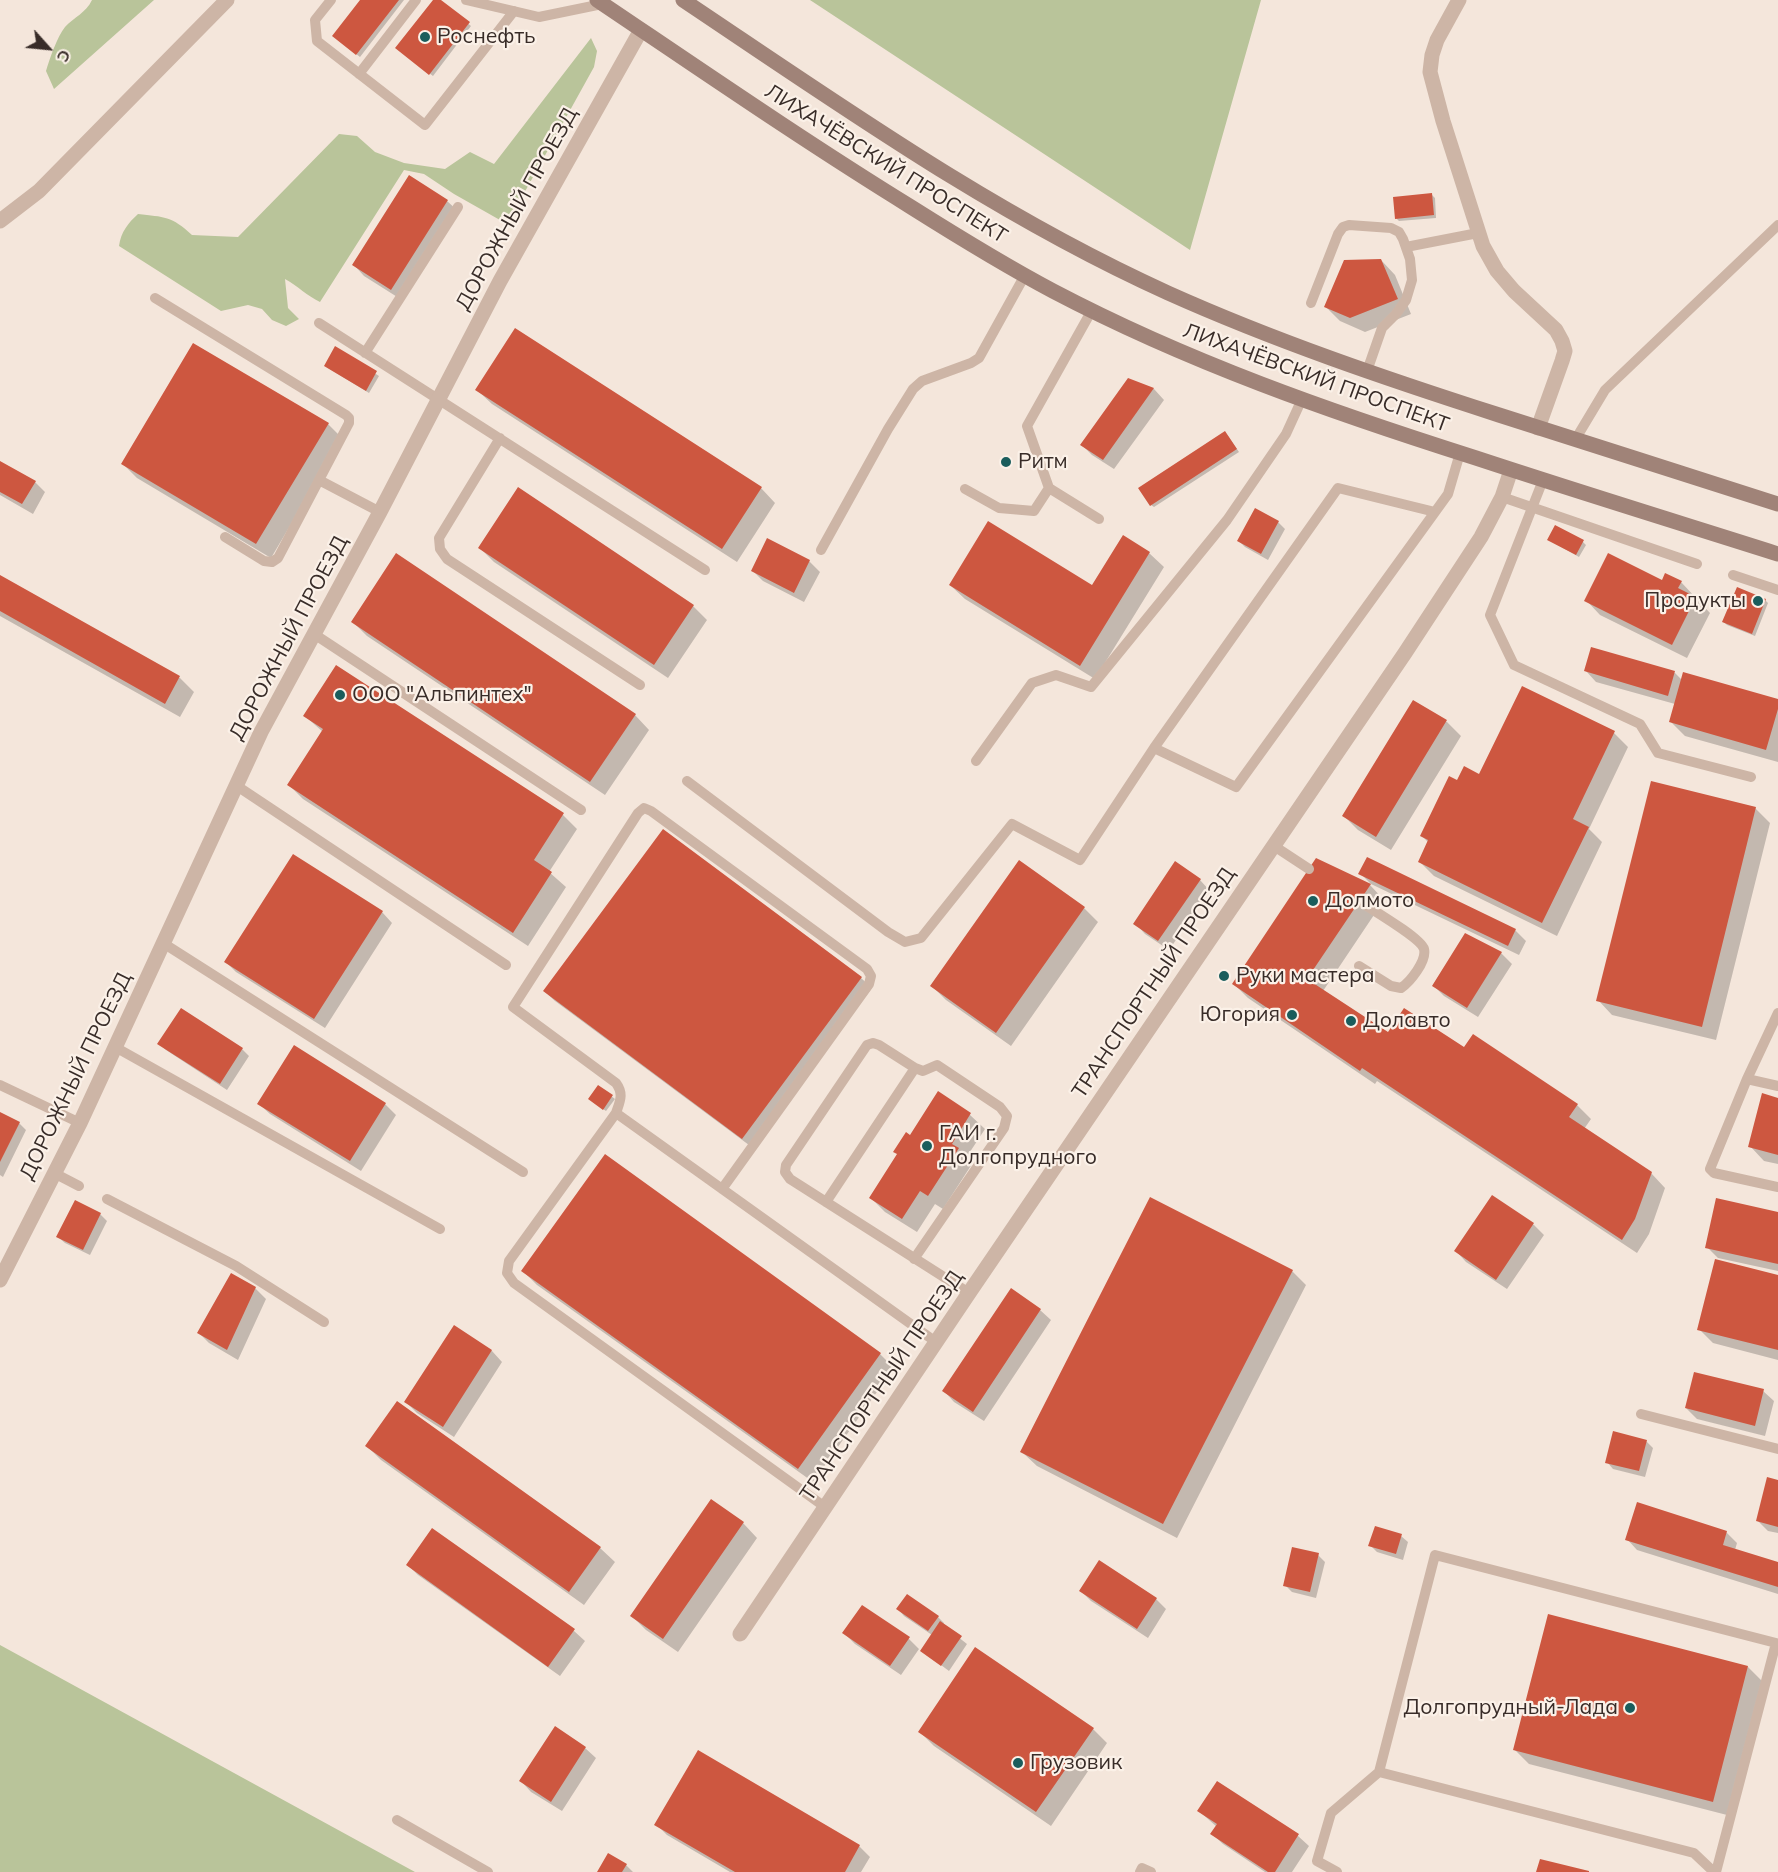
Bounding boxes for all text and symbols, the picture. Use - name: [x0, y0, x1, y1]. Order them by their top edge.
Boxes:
- north arrow: [18, 18, 78, 78]
- place label: Роснефть: [437, 24, 536, 50]
- marker: Роснефть: [418, 30, 432, 44]
- text: С: [53, 47, 75, 66]
- street label: ЛИХАЧЁВСКИЙ ПРОСПЕКТ: [760, 79, 1012, 249]
- street label: ДОРОЖНЫЙ ПРОЕЗД: [451, 103, 583, 315]
- street label: ЛИХАЧЁВСКИЙ ПРОСПЕКТ: [1180, 318, 1452, 438]
- place label: Ритм: [1018, 449, 1068, 475]
- marker: Ритм: [999, 455, 1013, 469]
- street label: ДОРОЖНЫЙ ПРОЕЗД: [224, 531, 354, 745]
- place label: Продукты: [1644, 588, 1746, 614]
- marker: Продукты: [1751, 594, 1765, 608]
- place label: ООО "Альпинтех": [352, 682, 532, 708]
- marker: ООО "Альпинтех": [333, 688, 347, 702]
- street label: ТРАНСПОРТНЫЙ ПРОЕЗД: [1067, 863, 1241, 1103]
- place label: Долмото: [1325, 888, 1414, 914]
- marker: Долмото: [1306, 894, 1320, 908]
- place label: Руки мастера: [1236, 963, 1375, 989]
- street label: ДОРОЖНЫЙ ПРОЕЗД: [15, 968, 137, 1184]
- marker: Руки мастера: [1217, 969, 1231, 983]
- place label: Югория: [1200, 1002, 1280, 1028]
- marker: Югория: [1285, 1008, 1299, 1022]
- place label: Долавто: [1363, 1008, 1451, 1034]
- marker: Долавто: [1344, 1014, 1358, 1028]
- place label: ГАИ г. Долгопрудного: [939, 1121, 1097, 1171]
- marker: ГАИ г. Долгопрудного: [920, 1139, 934, 1153]
- street label: ТРАНСПОРТНЫЙ ПРОЕЗД: [795, 1266, 969, 1506]
- place label: Долгопрудный-Лада: [1403, 1695, 1618, 1721]
- marker: Долгопрудный-Лада: [1623, 1701, 1637, 1715]
- place label: Грузовик: [1030, 1750, 1122, 1776]
- marker: Грузовик: [1011, 1756, 1025, 1770]

